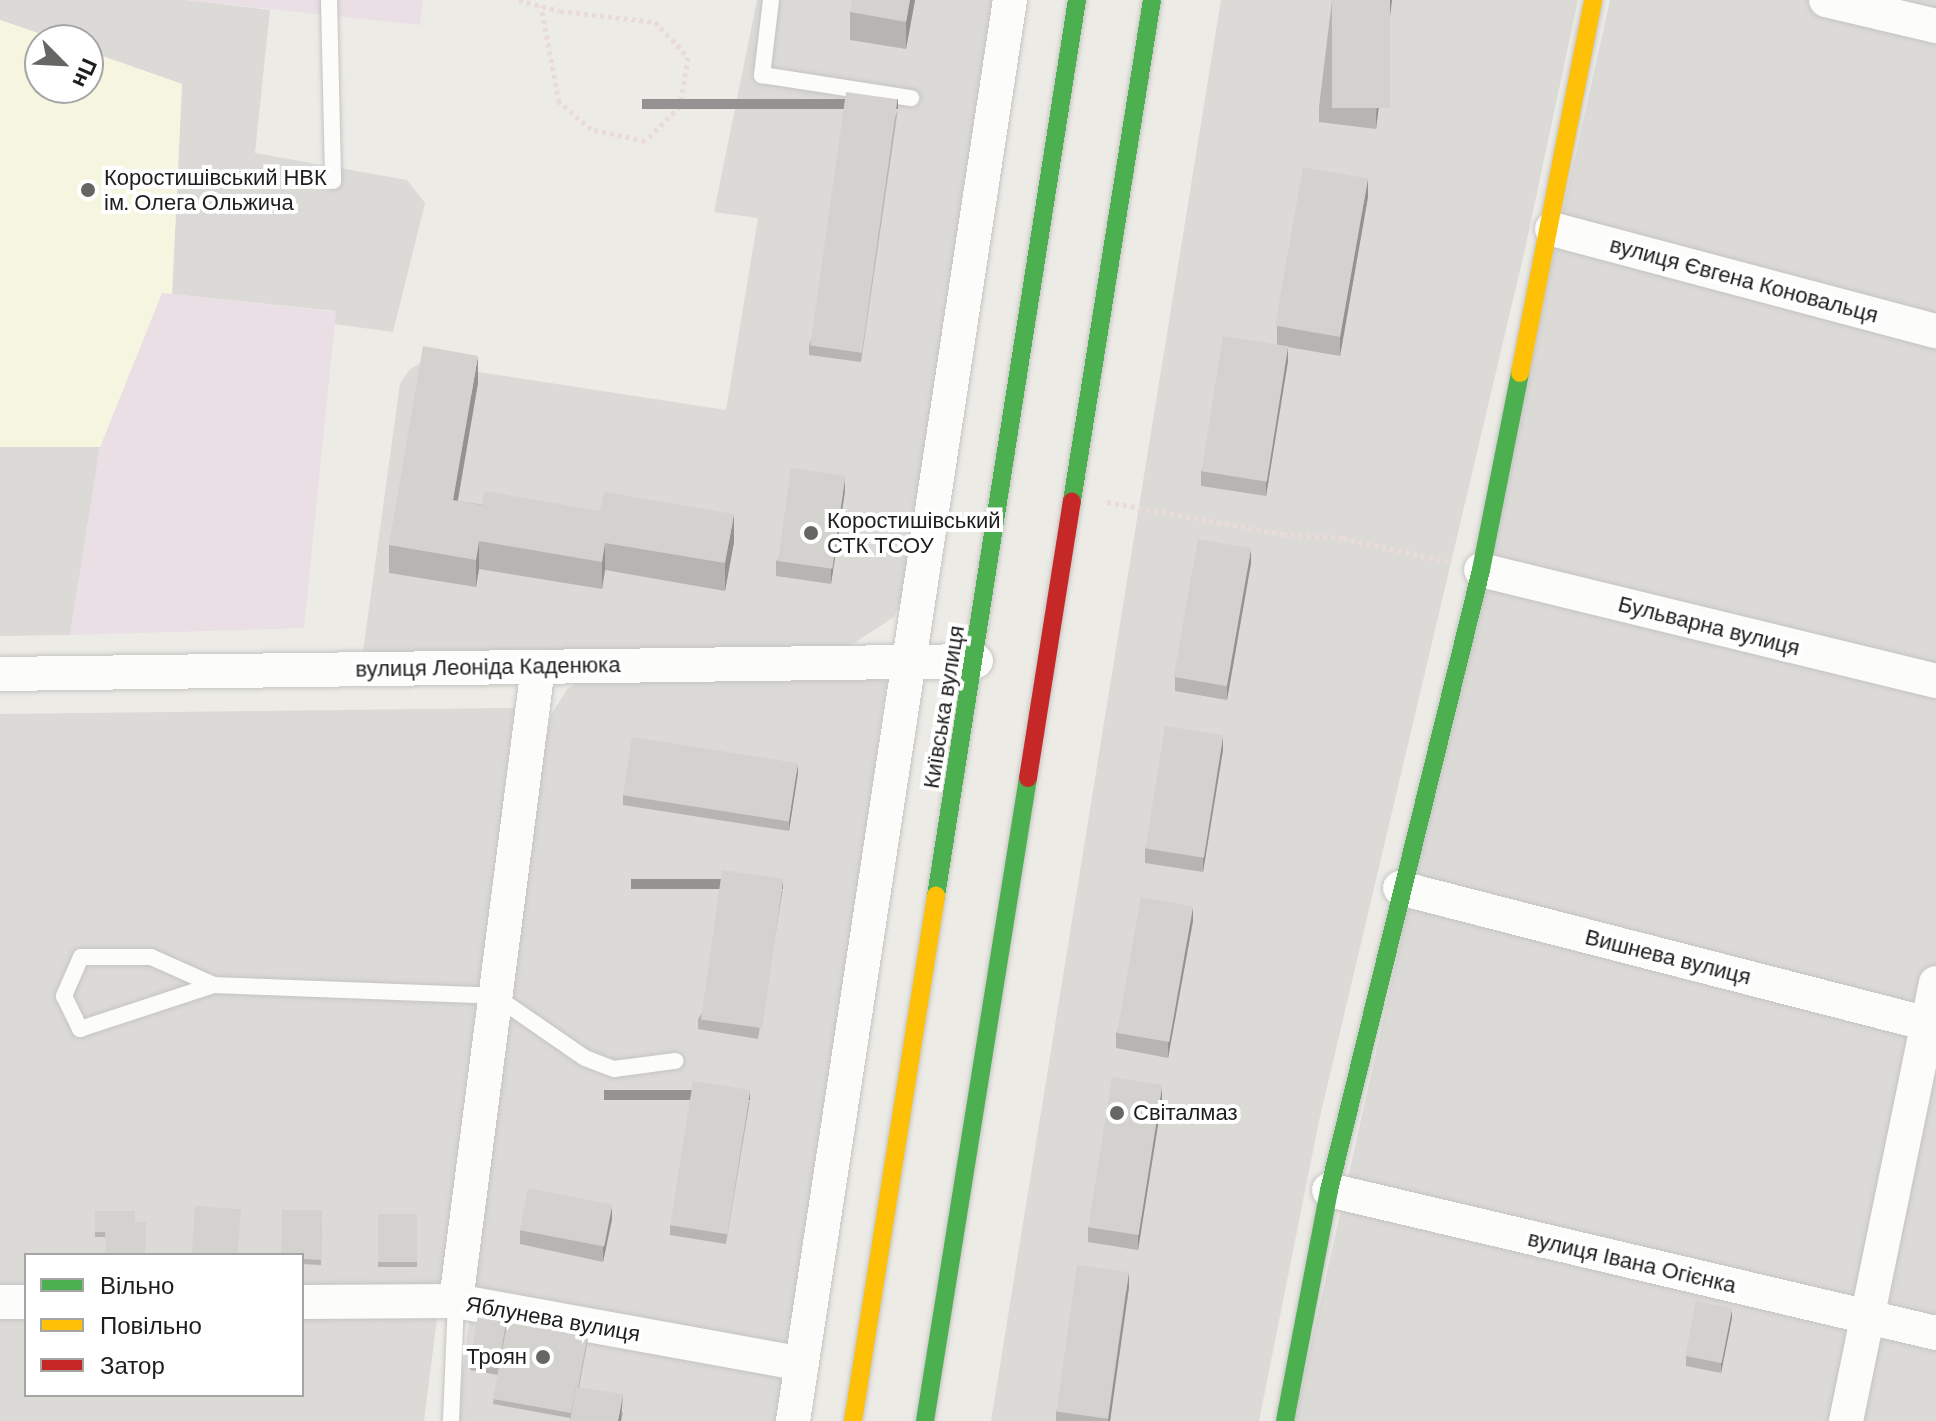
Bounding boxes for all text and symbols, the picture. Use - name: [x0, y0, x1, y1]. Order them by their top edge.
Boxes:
- north arrow: [24, 24, 104, 104]
- text: Пн: [65, 54, 104, 92]
- place label: Коростишівський НВК ім. Олега Ольжича: [104, 164, 327, 216]
- marker: Коростишівський НВК ім. Олега Ольжича: [79, 181, 97, 199]
- street label: вулиця Євгена Коновальця: [1607, 231, 1881, 329]
- place label: Коростишівський СТК ТСОУ: [827, 507, 1001, 558]
- marker: Коростишівський СТК ТСОУ: [802, 524, 820, 542]
- street label: Бульварна вулиця: [1615, 591, 1803, 661]
- street label: Київська вулиця: [918, 624, 970, 790]
- street label: вулиця Леоніда Каденюка: [355, 651, 621, 683]
- street label: Вишнева вулиця: [1582, 924, 1754, 990]
- place label: Світалмаз: [1133, 1100, 1238, 1126]
- marker: Світалмаз: [1108, 1104, 1126, 1122]
- street label: вулиця Івана Огієнка: [1525, 1225, 1739, 1299]
- legend: [24, 1253, 304, 1397]
- text: Вільно: [100, 1270, 174, 1301]
- street label: Яблунева вулиця: [464, 1291, 642, 1347]
- text: Повільно: [100, 1310, 202, 1341]
- place label: Троян: [466, 1344, 527, 1370]
- marker: Троян: [534, 1348, 552, 1366]
- text: Затор: [100, 1350, 165, 1381]

